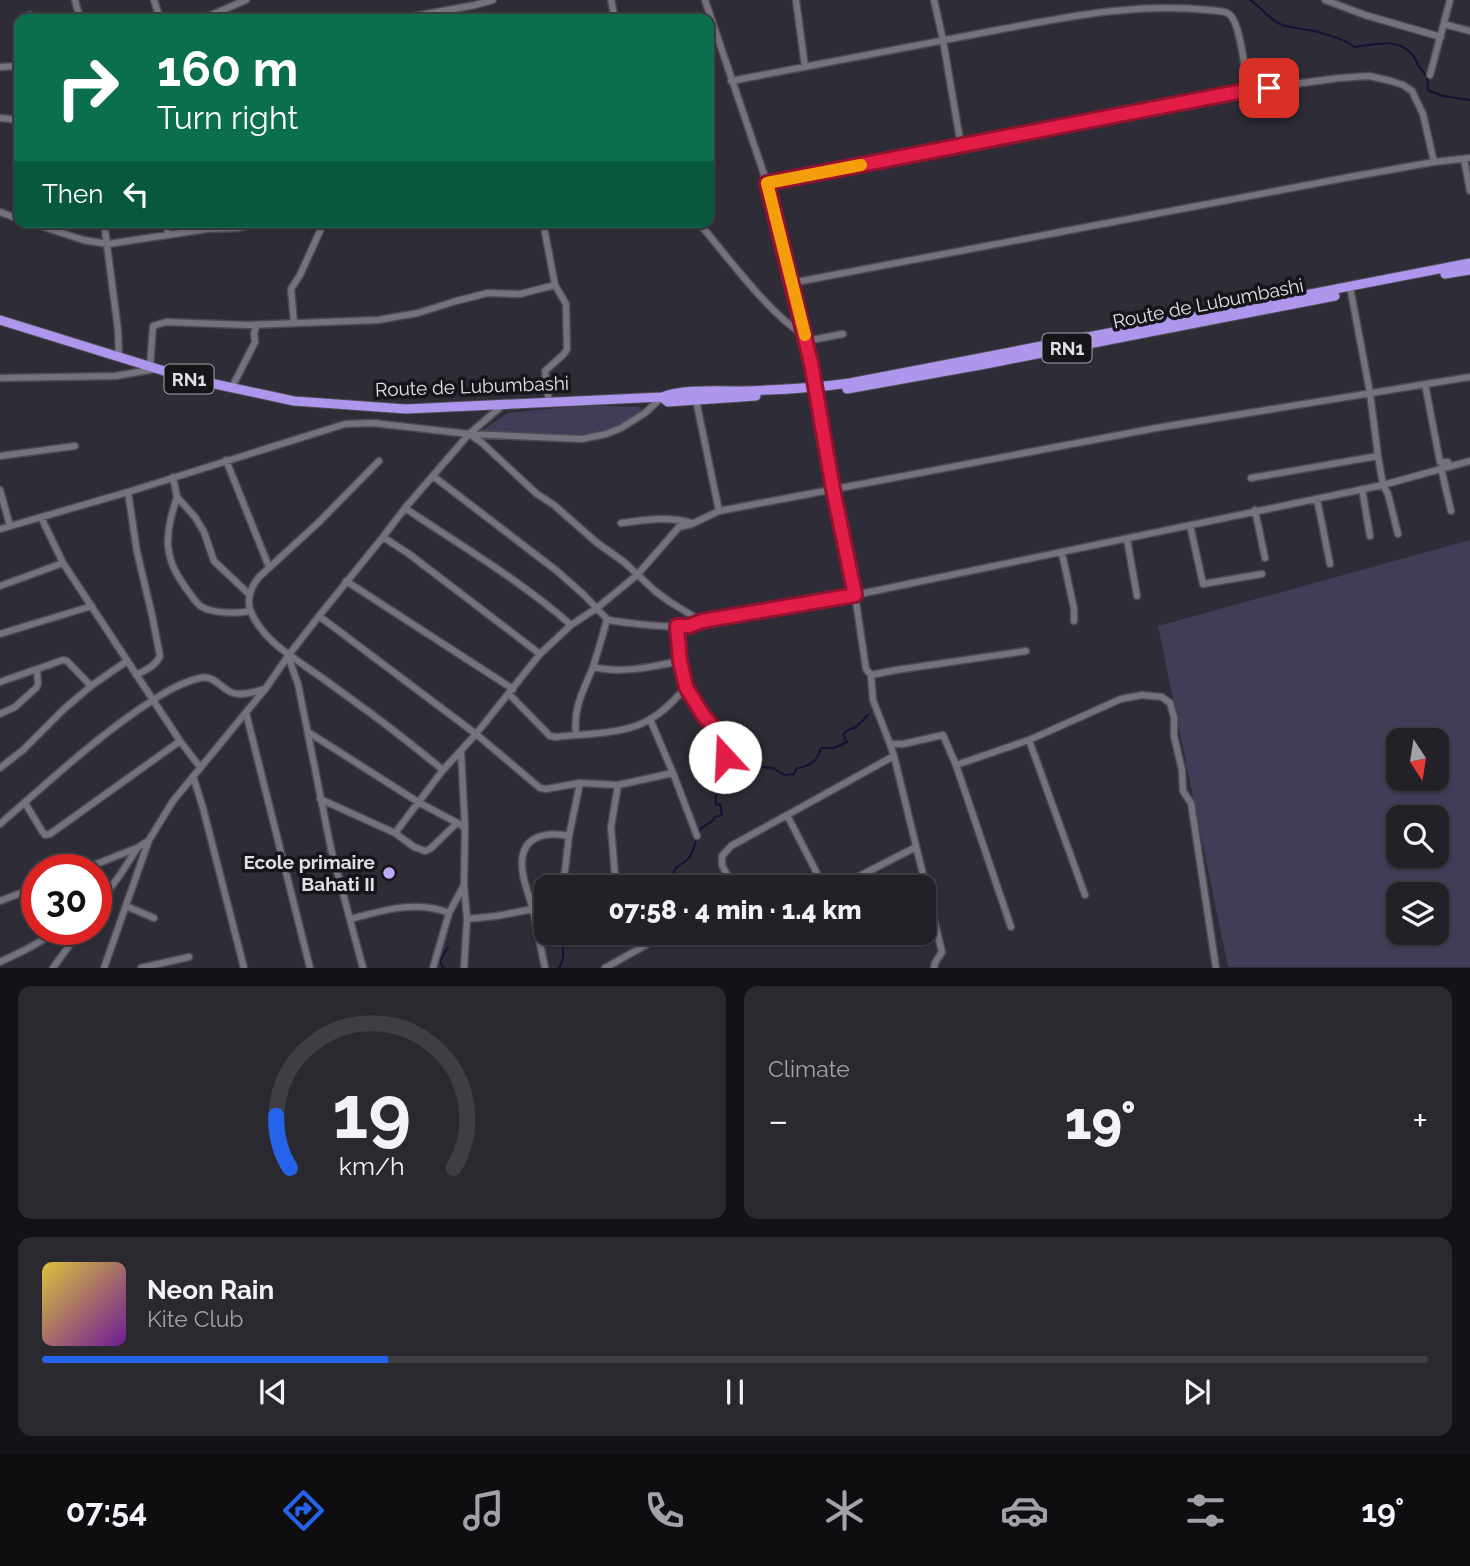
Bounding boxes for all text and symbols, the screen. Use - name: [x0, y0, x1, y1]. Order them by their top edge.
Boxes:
- text: 160 m: [157, 40, 298, 97]
- icon: right: [42, 42, 133, 133]
- pin: [1239, 58, 1299, 118]
- icon: arrive: [1250, 69, 1288, 107]
- text: Turn right: [157, 99, 298, 136]
- icon: left: [117, 175, 155, 213]
- text: Then: [42, 179, 103, 209]
- street label: Route de Lubumbashi: [1111, 274, 1305, 332]
- road number: RN1: [1042, 334, 1092, 362]
- road number: RN1: [164, 365, 214, 394]
- street label: Route de Lubumbashi: [375, 372, 569, 400]
- position arrow: [688, 720, 762, 794]
- north arrow: [1386, 728, 1449, 791]
- map controls: [1386, 728, 1449, 945]
- button: search: [1386, 805, 1449, 868]
- place label: Ecole primaire Bahati II: [243, 851, 375, 895]
- speed limit sign: 30: [21, 854, 112, 945]
- marker: Ecole primaire Bahati II: [381, 865, 397, 881]
- button: layers: [1386, 882, 1449, 945]
- text: 07:58 · 4 min · 1.4 km: [608, 895, 862, 925]
- text: Climate: [768, 1055, 850, 1082]
- text: 19: [333, 1071, 411, 1156]
- text: 19°: [1065, 1090, 1136, 1151]
- text: −: [768, 1098, 788, 1143]
- text: +: [1412, 1098, 1428, 1143]
- text: km/h: [339, 1151, 405, 1181]
- text: Neon Rain: [147, 1275, 274, 1305]
- text: Kite Club: [147, 1305, 244, 1332]
- icon: previous: [254, 1373, 292, 1411]
- icon: pause: [716, 1373, 754, 1411]
- icon: next: [1178, 1373, 1216, 1411]
- icon: directions: [279, 1486, 328, 1535]
- icon: music: [459, 1486, 508, 1535]
- icon: phone: [640, 1486, 689, 1535]
- icon: climate: [820, 1486, 869, 1535]
- icon: car: [1000, 1486, 1049, 1535]
- icon: filters: [1181, 1486, 1230, 1535]
- text: 07:54: [66, 1492, 147, 1529]
- text: 19°: [1361, 1492, 1404, 1529]

